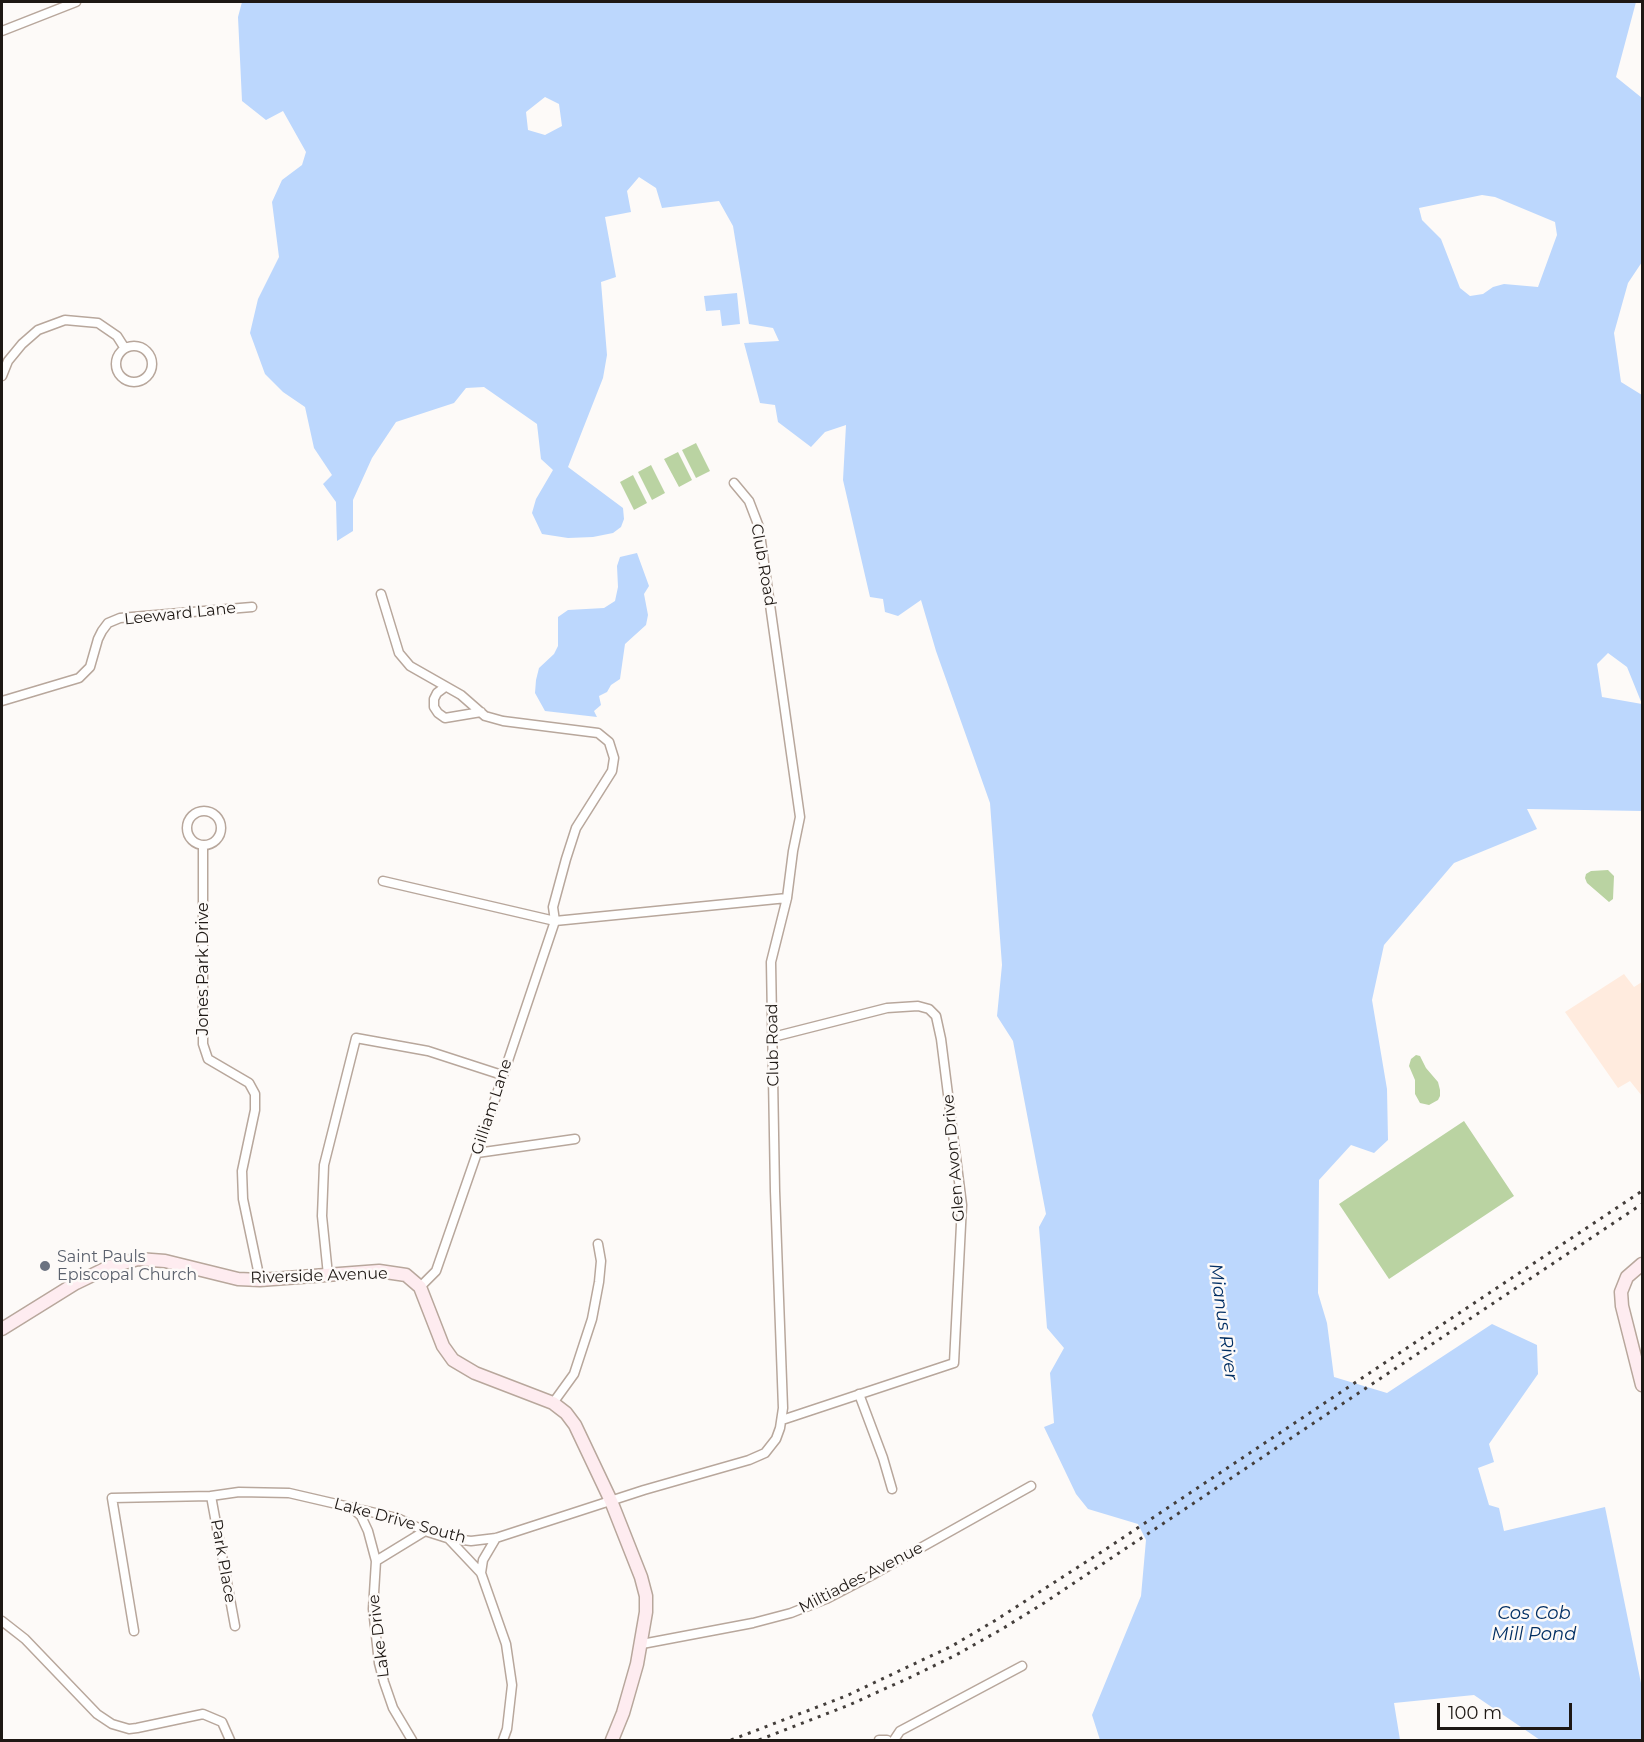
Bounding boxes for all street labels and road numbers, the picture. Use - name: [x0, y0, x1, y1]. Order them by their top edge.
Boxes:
- street label: Club Road: [746, 522, 780, 608]
- street label: Leeward Lane: [123, 599, 237, 629]
- street label: Jones Park Drive: [193, 902, 213, 1036]
- street label: Club Road: [763, 1003, 783, 1087]
- street label: Gilliam Lane: [467, 1057, 517, 1157]
- street label: Glen Avon Drive: [939, 1094, 969, 1222]
- street label: Riverside Avenue: [250, 1264, 388, 1288]
- street label: Lake Drive South: [332, 1494, 468, 1548]
- street label: Park Place: [206, 1518, 240, 1604]
- street label: Miltiades Avenue: [796, 1538, 926, 1618]
- street label: Lake Drive: [364, 1593, 394, 1679]

